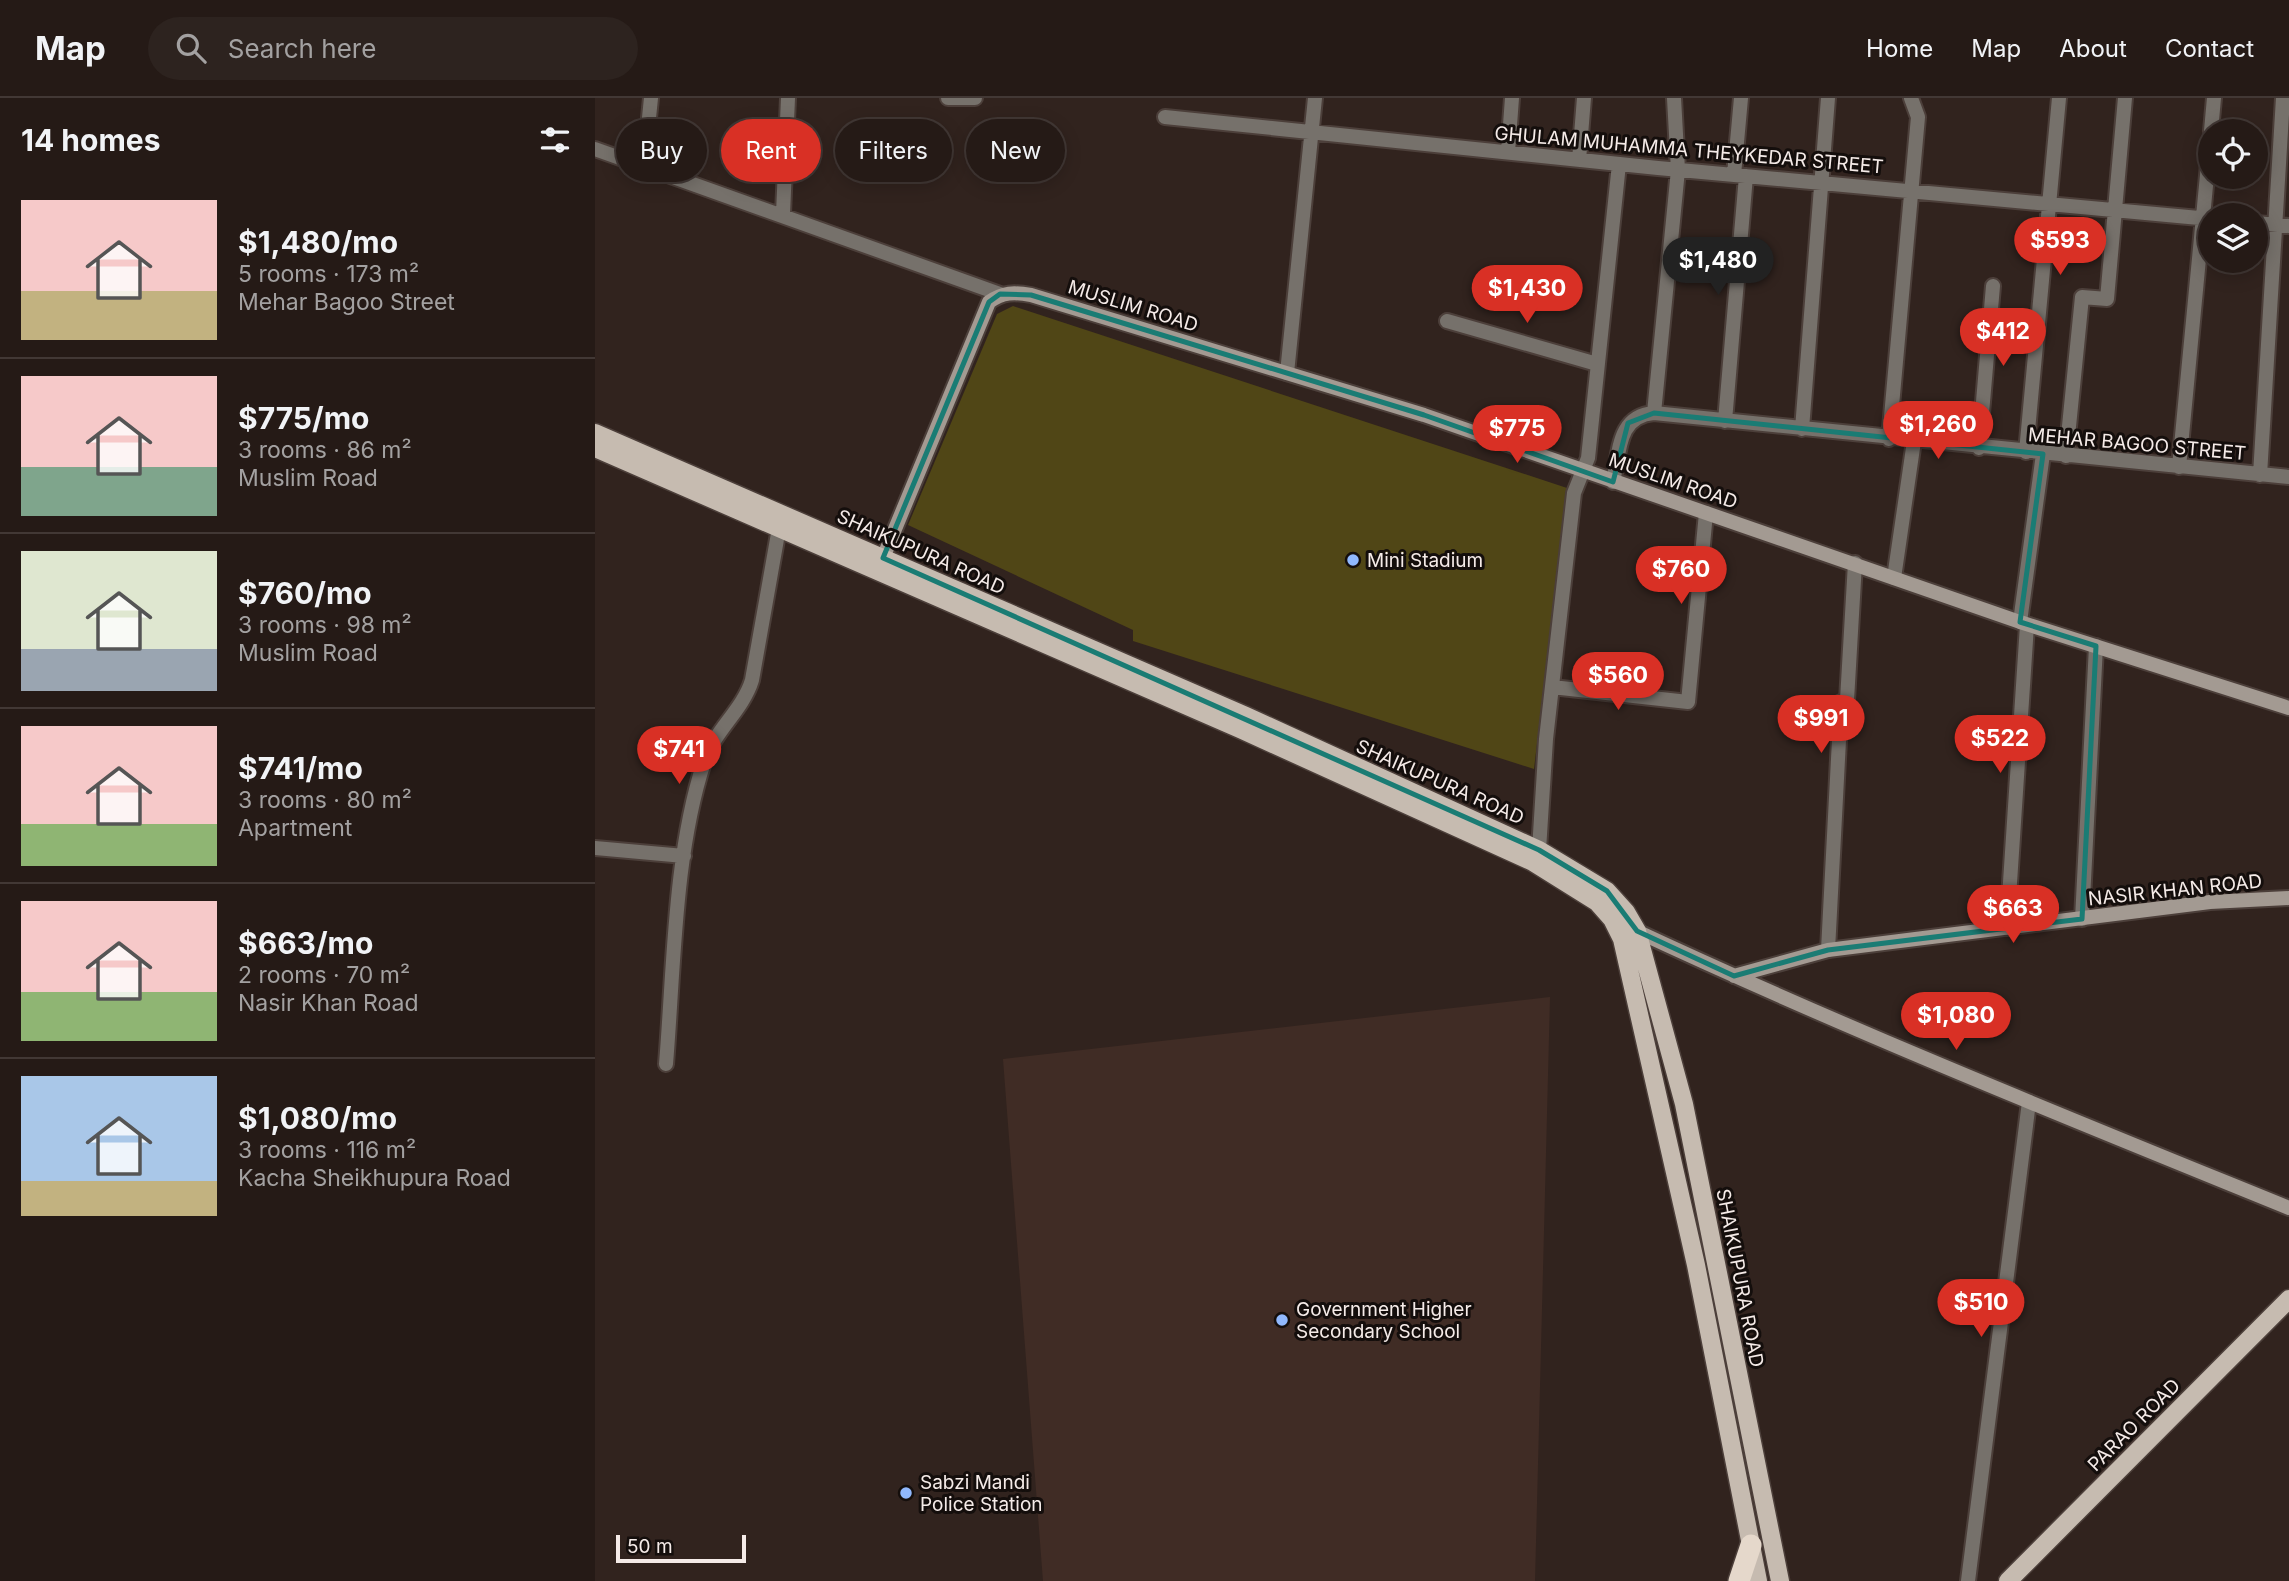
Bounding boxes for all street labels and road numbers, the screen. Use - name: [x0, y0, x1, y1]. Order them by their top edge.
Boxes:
- street label: GHULAM MUHAMMA THEYKEDAR STREET: [1493, 122, 1885, 178]
- street label: MUSLIM ROAD: [1065, 275, 1201, 337]
- street label: MEHAR BAGOO STREET: [2027, 423, 2247, 465]
- street label: MUSLIM ROAD: [1606, 448, 1740, 514]
- street label: SHAIKUPURA ROAD: [834, 505, 1008, 599]
- street label: SHAIKUPURA ROAD: [1353, 735, 1527, 829]
- street label: NASIR KHAN ROAD: [2087, 869, 2263, 911]
- street label: SHAIKUPURA ROAD: [1711, 1187, 1769, 1369]
- street label: PARAO ROAD: [2083, 1374, 2185, 1476]

